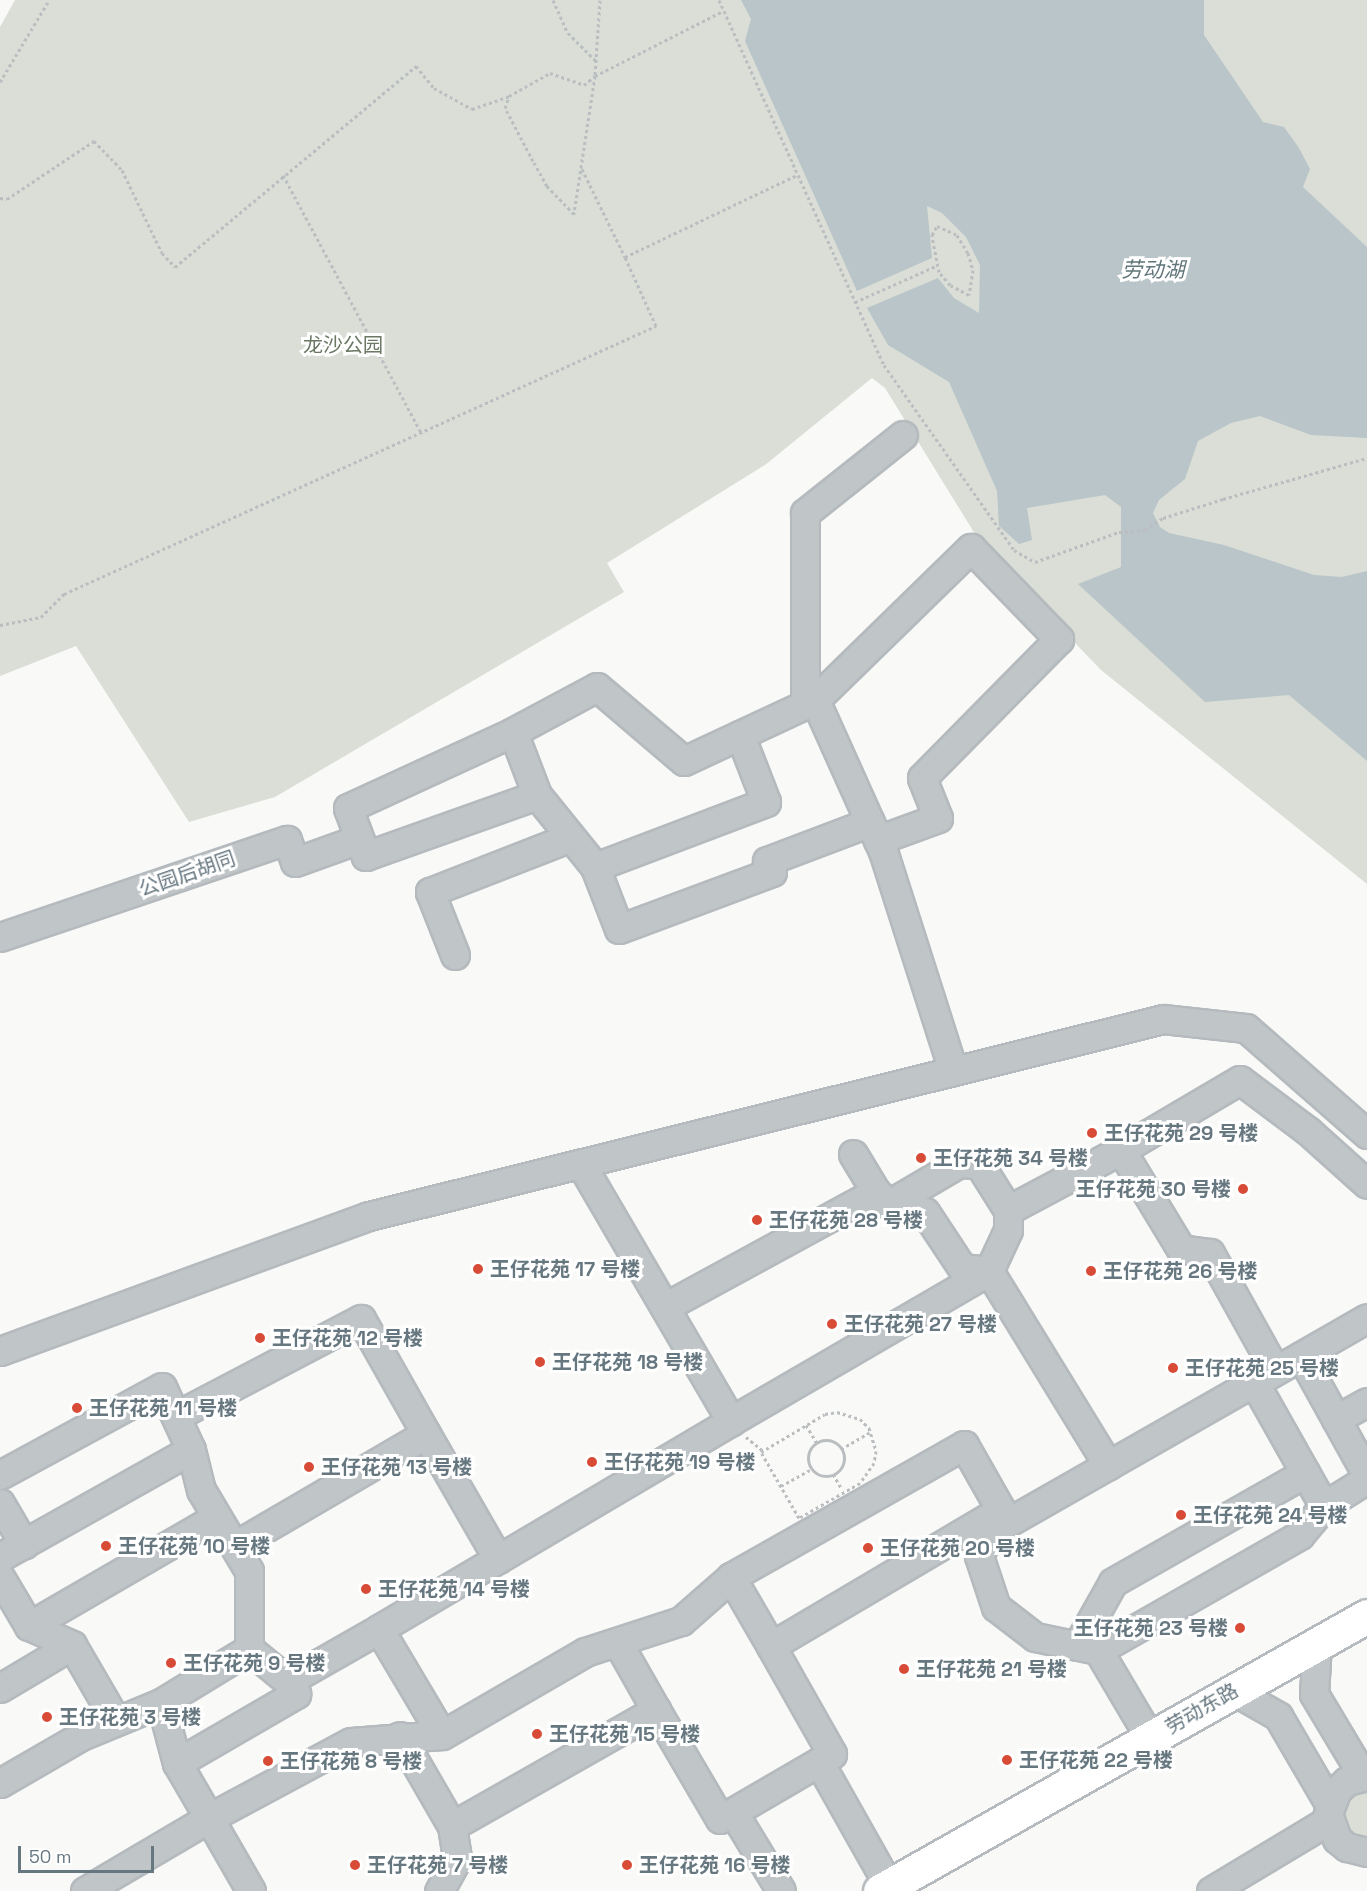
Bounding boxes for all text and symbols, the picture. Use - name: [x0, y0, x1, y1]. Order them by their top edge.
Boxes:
- water label: 劳动湖: [1122, 257, 1184, 283]
- park label: 龙沙公园: [303, 333, 383, 357]
- street label: 公园后胡同: [136, 846, 238, 902]
- place label: 王仔花苑 29 号楼: [1104, 1121, 1258, 1145]
- marker: 王仔花苑 29 号楼: [1085, 1126, 1099, 1140]
- place label: 王仔花苑 34 号楼: [933, 1146, 1088, 1170]
- marker: 王仔花苑 34 号楼: [914, 1151, 928, 1165]
- place label: 王仔花苑 30 号楼: [1076, 1177, 1231, 1201]
- marker: 王仔花苑 30 号楼: [1236, 1182, 1250, 1196]
- place label: 王仔花苑 28 号楼: [769, 1208, 923, 1232]
- marker: 王仔花苑 28 号楼: [750, 1213, 764, 1227]
- place label: 王仔花苑 17 号楼: [490, 1257, 640, 1281]
- place label: 王仔花苑 26 号楼: [1103, 1259, 1257, 1283]
- marker: 王仔花苑 17 号楼: [471, 1262, 485, 1276]
- marker: 王仔花苑 26 号楼: [1084, 1264, 1098, 1278]
- place label: 王仔花苑 27 号楼: [844, 1312, 997, 1336]
- marker: 王仔花苑 27 号楼: [825, 1317, 839, 1331]
- place label: 王仔花苑 12 号楼: [272, 1326, 423, 1350]
- marker: 王仔花苑 12 号楼: [253, 1331, 267, 1345]
- place label: 王仔花苑 18 号楼: [552, 1350, 703, 1374]
- marker: 王仔花苑 18 号楼: [533, 1355, 547, 1369]
- place label: 王仔花苑 25 号楼: [1185, 1356, 1339, 1380]
- marker: 王仔花苑 25 号楼: [1166, 1361, 1180, 1375]
- place label: 王仔花苑 11 号楼: [89, 1396, 237, 1420]
- marker: 王仔花苑 11 号楼: [70, 1401, 84, 1415]
- place label: 王仔花苑 19 号楼: [604, 1450, 756, 1474]
- place label: 王仔花苑 13 号楼: [321, 1455, 472, 1479]
- marker: 王仔花苑 19 号楼: [585, 1455, 599, 1469]
- marker: 王仔花苑 13 号楼: [302, 1460, 316, 1474]
- place label: 王仔花苑 24 号楼: [1193, 1503, 1347, 1527]
- marker: 王仔花苑 24 号楼: [1174, 1508, 1188, 1522]
- place label: 王仔花苑 10 号楼: [118, 1534, 270, 1558]
- place label: 王仔花苑 20 号楼: [880, 1536, 1035, 1560]
- marker: 王仔花苑 10 号楼: [99, 1539, 113, 1553]
- marker: 王仔花苑 20 号楼: [861, 1541, 875, 1555]
- place label: 王仔花苑 14 号楼: [378, 1577, 530, 1601]
- marker: 王仔花苑 14 号楼: [359, 1582, 373, 1596]
- place label: 王仔花苑 23 号楼: [1074, 1616, 1228, 1640]
- marker: 王仔花苑 23 号楼: [1233, 1621, 1247, 1635]
- place label: 王仔花苑 9 号楼: [183, 1651, 326, 1675]
- marker: 王仔花苑 9 号楼: [164, 1656, 178, 1670]
- place label: 王仔花苑 21 号楼: [916, 1657, 1067, 1681]
- marker: 王仔花苑 21 号楼: [897, 1662, 911, 1676]
- street label: 劳动东路: [1161, 1679, 1243, 1739]
- place label: 王仔花苑 3 号楼: [59, 1705, 201, 1729]
- marker: 王仔花苑 3 号楼: [40, 1710, 54, 1724]
- place label: 王仔花苑 15 号楼: [549, 1722, 700, 1746]
- marker: 王仔花苑 15 号楼: [530, 1727, 544, 1741]
- place label: 王仔花苑 22 号楼: [1019, 1748, 1173, 1772]
- place label: 王仔花苑 8 号楼: [280, 1749, 422, 1773]
- marker: 王仔花苑 22 号楼: [1000, 1753, 1014, 1767]
- marker: 王仔花苑 8 号楼: [261, 1754, 275, 1768]
- scale bar: [21, 1834, 158, 1872]
- text: 50 m: [29, 1845, 71, 1868]
- place label: 王仔花苑 7 号楼: [367, 1853, 508, 1877]
- place label: 王仔花苑 16 号楼: [639, 1853, 791, 1877]
- marker: 王仔花苑 7 号楼: [348, 1858, 362, 1872]
- marker: 王仔花苑 16 号楼: [620, 1858, 634, 1872]

